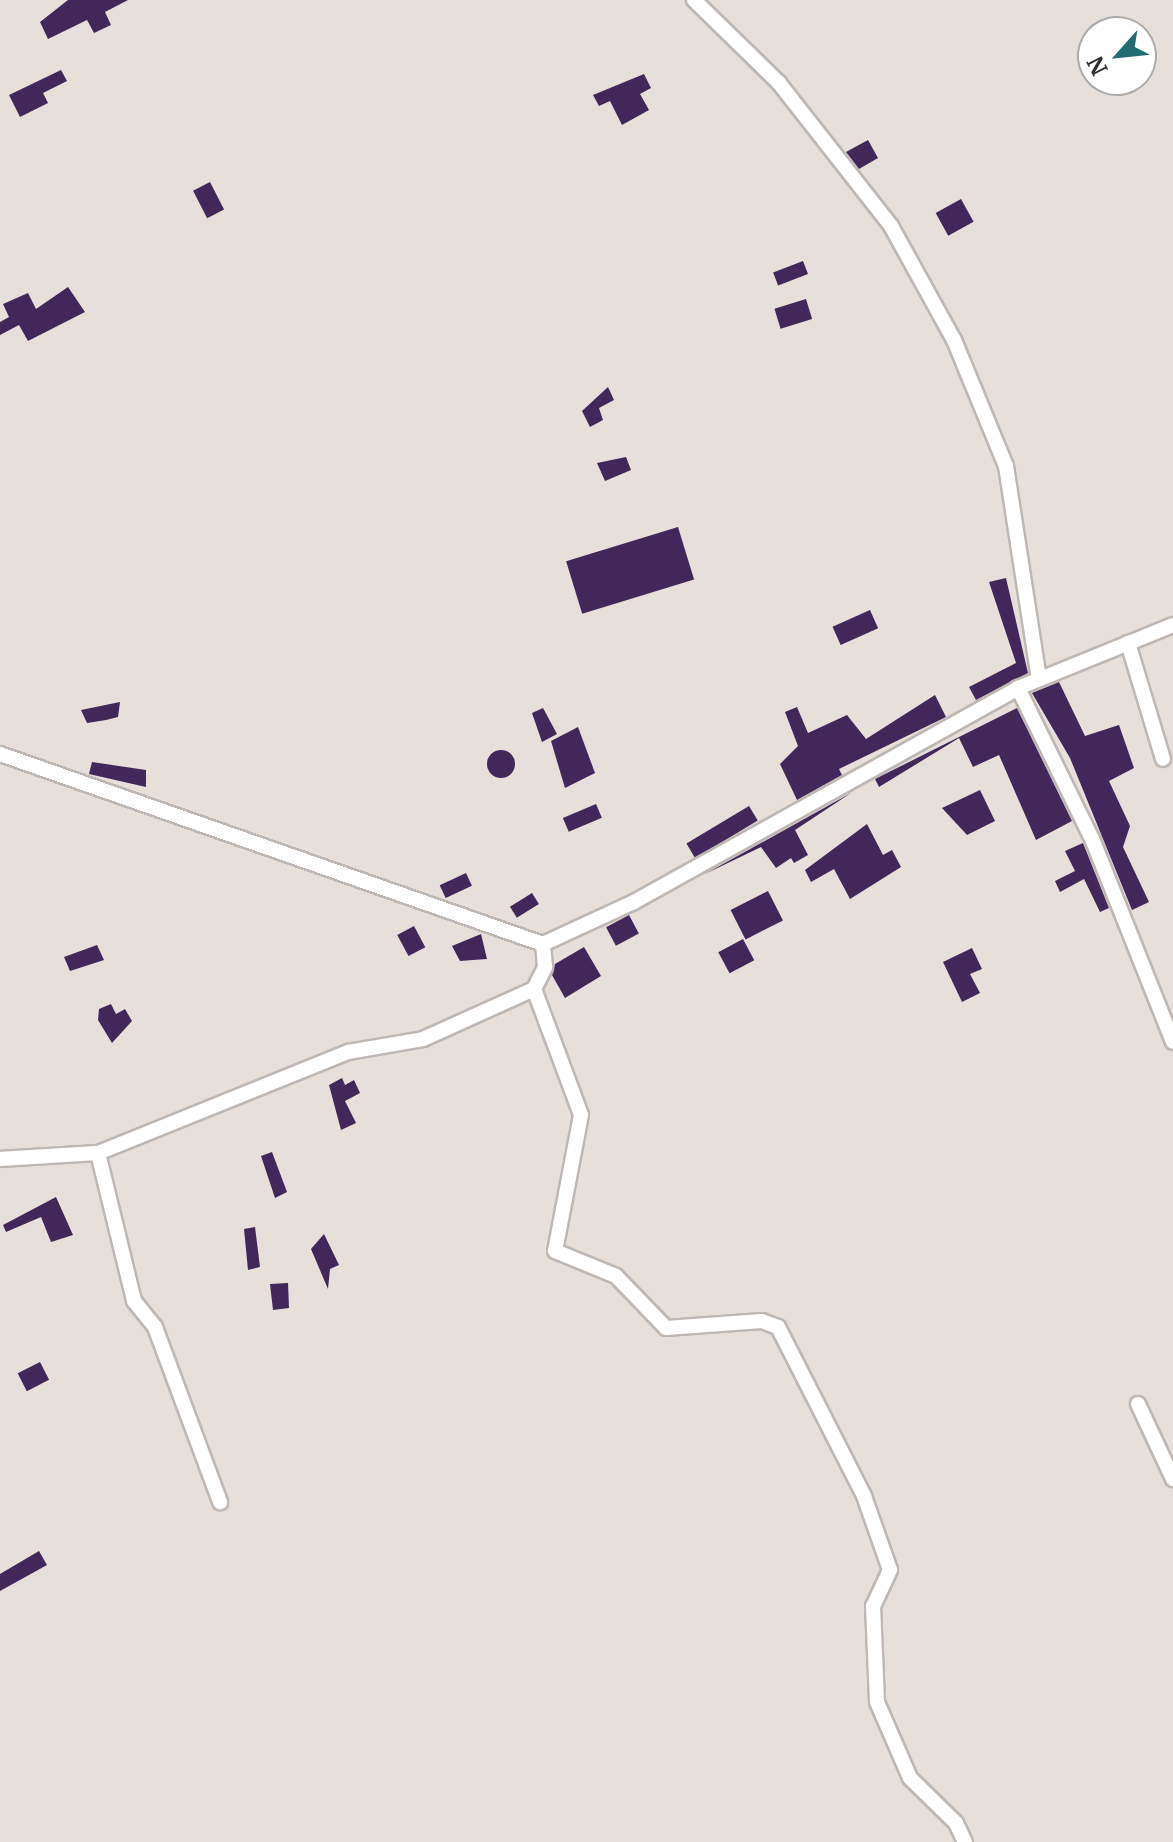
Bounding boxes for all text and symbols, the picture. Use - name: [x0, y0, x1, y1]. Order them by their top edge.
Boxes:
- north arrow: [1077, 16, 1157, 96]
- text: N: [1081, 52, 1114, 80]

